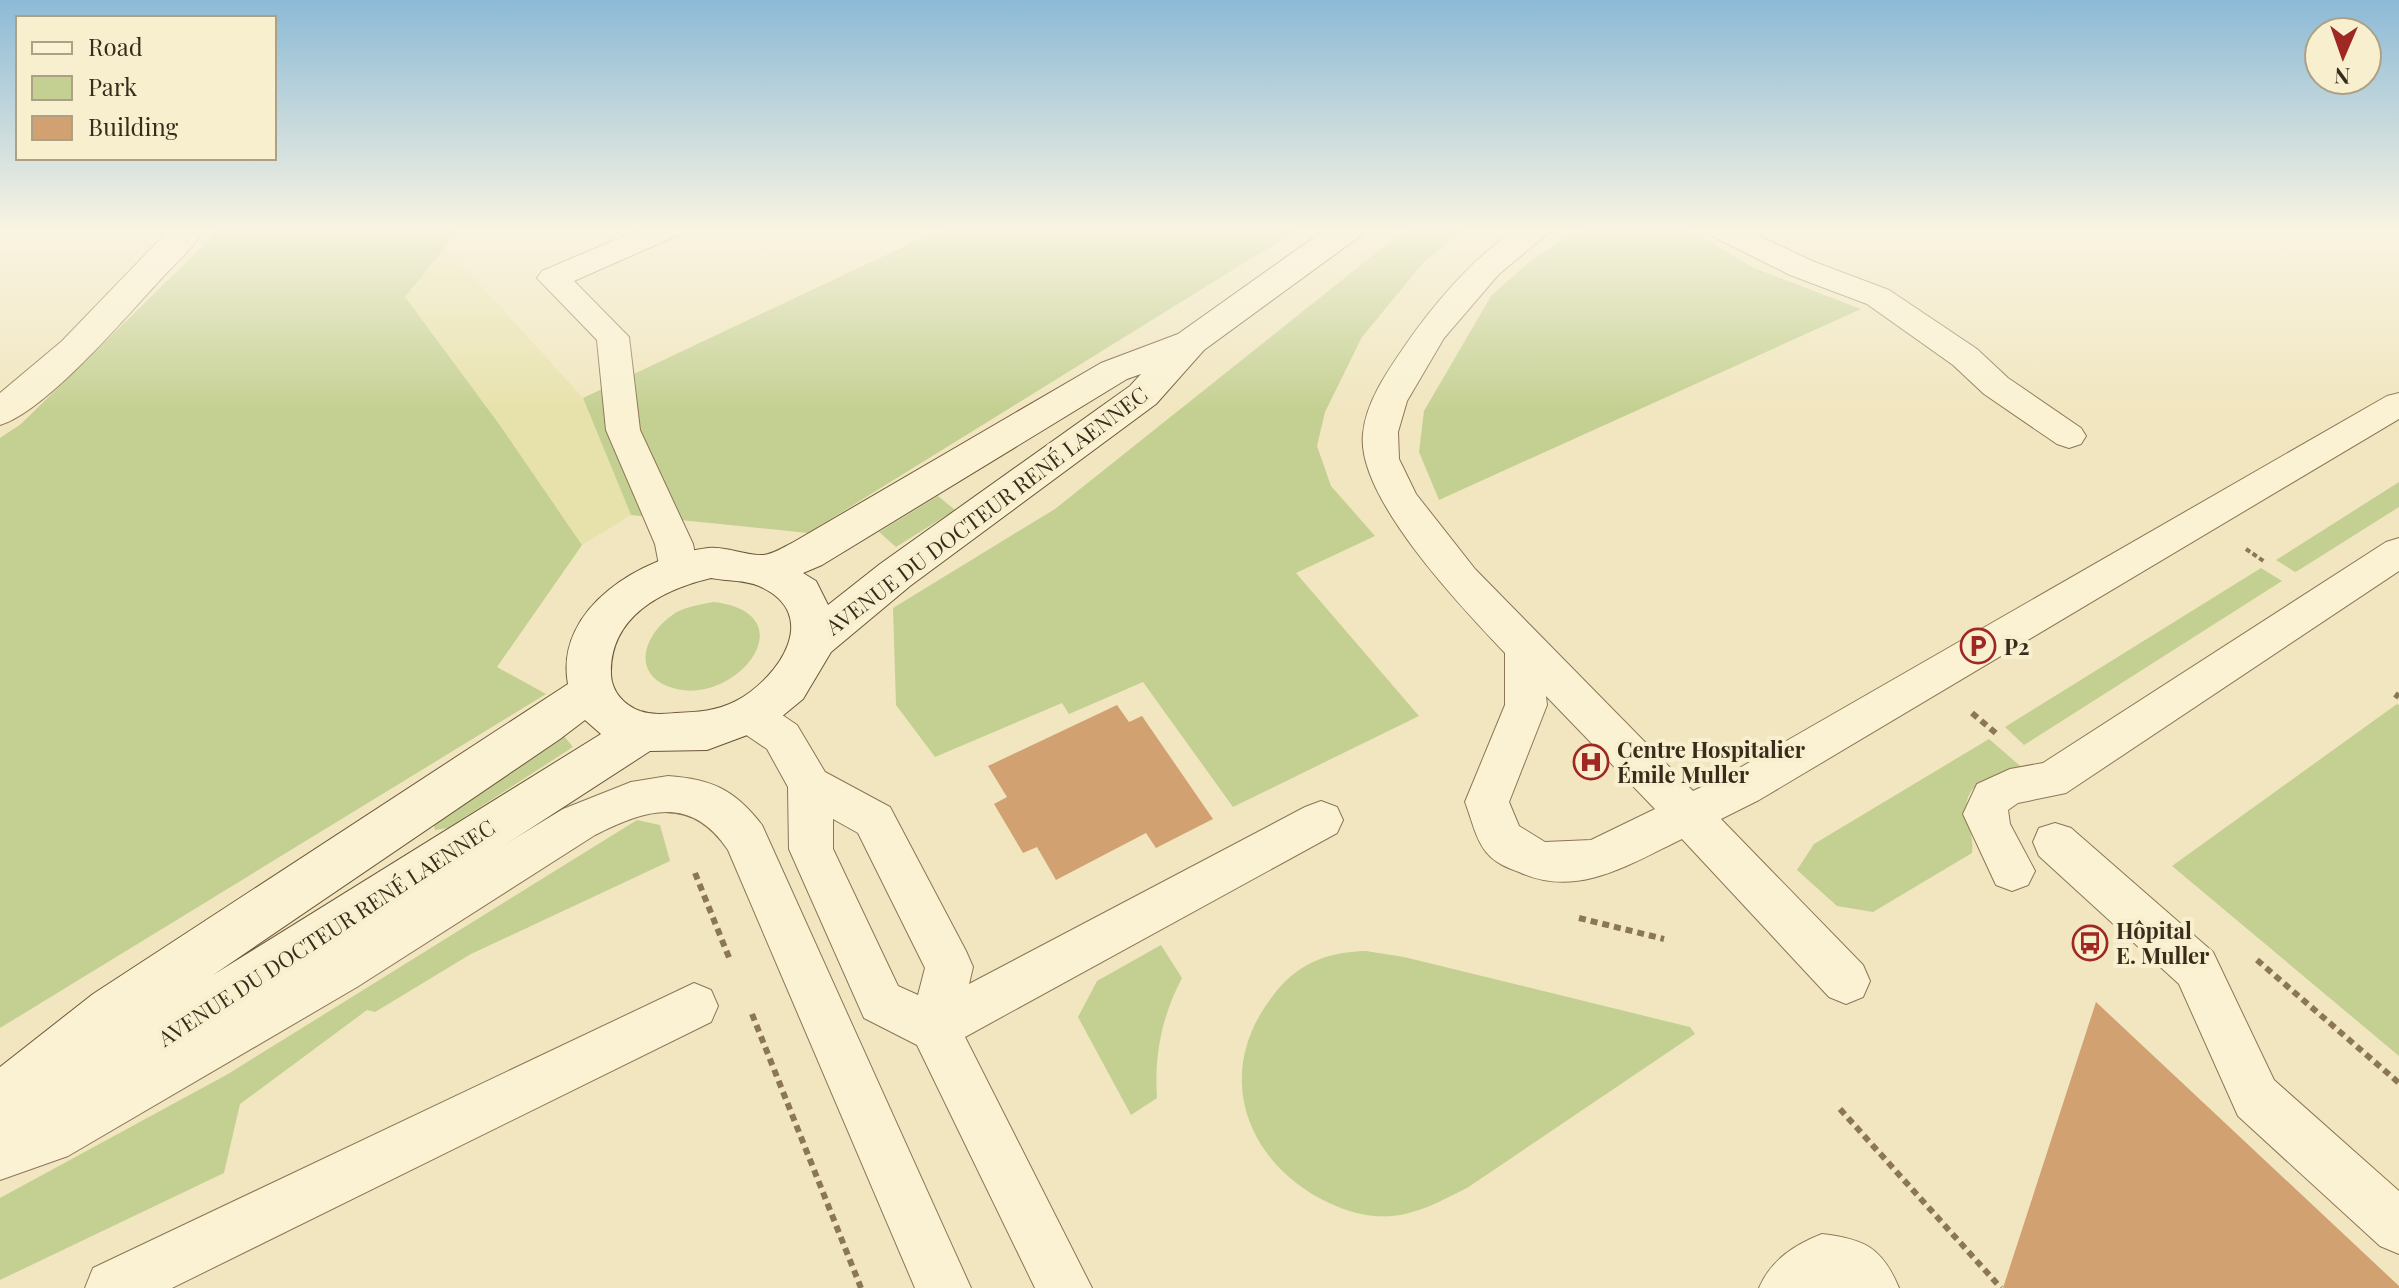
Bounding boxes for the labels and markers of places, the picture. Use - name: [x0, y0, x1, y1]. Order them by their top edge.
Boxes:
- parking icon: P2: [1959, 627, 1997, 665]
- place label: P2: [2004, 631, 2030, 661]
- place label: Centre Hospitalier Émile Muller: [1617, 734, 1806, 789]
- hospital icon: Centre Hospitalier Émile Muller: [1572, 743, 1610, 781]
- place label: Hôpital E. Muller: [2116, 915, 2210, 970]
- bus stop icon: Hôpital E. Muller: [2071, 924, 2109, 962]

